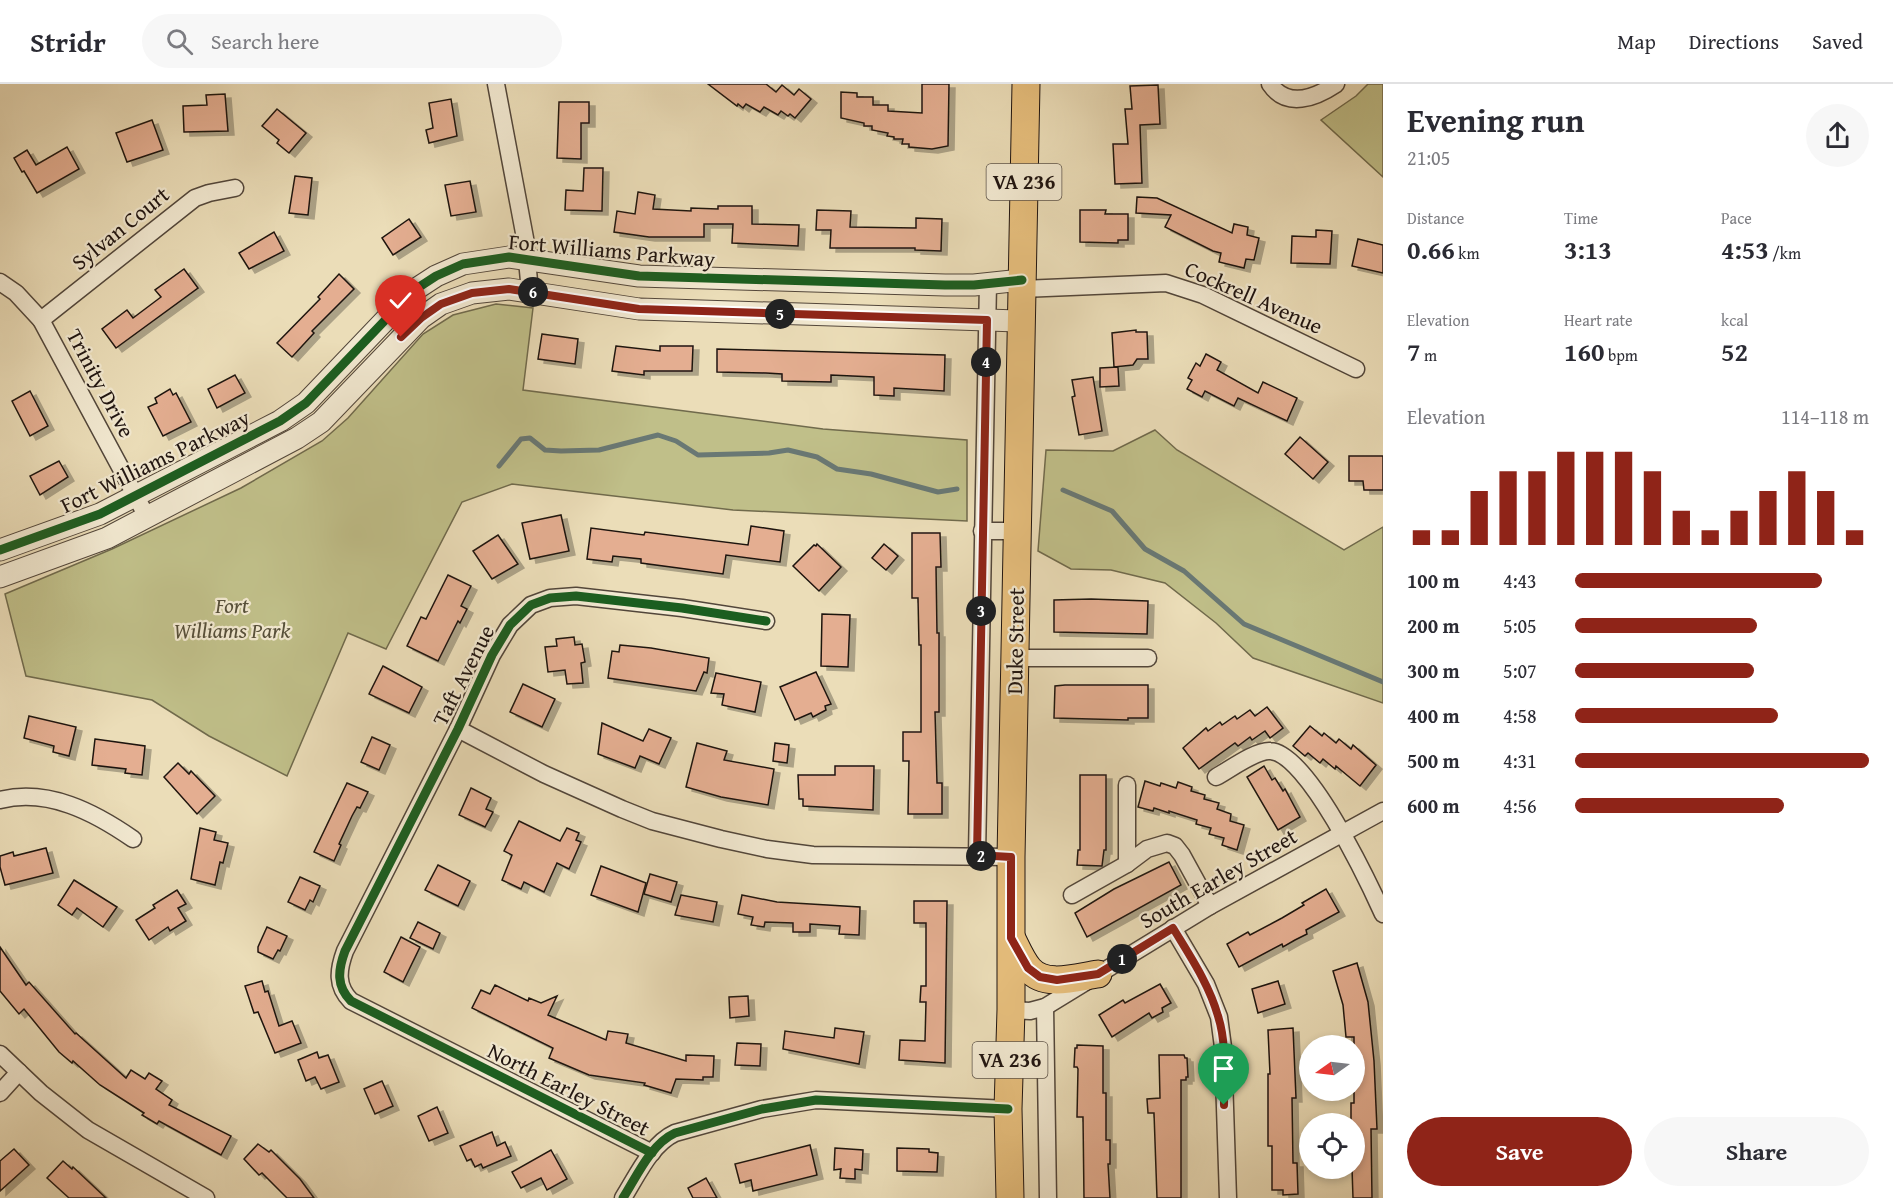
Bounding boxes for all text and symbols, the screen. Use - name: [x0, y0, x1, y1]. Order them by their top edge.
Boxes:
- search box: [142, 14, 562, 68]
- text: Stridr: [30, 21, 106, 62]
- icon: search: [163, 25, 196, 58]
- text: Search here: [211, 25, 319, 57]
- text: Map: [1617, 26, 1656, 57]
- text: Directions: [1689, 26, 1779, 57]
- text: Saved: [1812, 26, 1863, 57]
- text: Evening run: [1407, 96, 1584, 144]
- button: share: [1806, 104, 1869, 167]
- text: 21:05: [1407, 143, 1450, 172]
- road number: VA 236: [986, 164, 1062, 200]
- street label: Sylvan Court: [64, 178, 176, 278]
- text: Distance: [1407, 206, 1464, 230]
- text: Time: [1564, 206, 1598, 230]
- text: Pace: [1721, 206, 1752, 230]
- street label: Fort Williams Parkway: [507, 225, 717, 275]
- text: 0.66: [1407, 230, 1455, 269]
- text: 3:13: [1564, 230, 1612, 269]
- text: 4:53: [1721, 230, 1769, 269]
- text: km: [1455, 241, 1479, 265]
- text: /km: [1769, 241, 1801, 265]
- street label: Cockrell Avenue: [1180, 252, 1328, 342]
- pin: [375, 275, 426, 337]
- pin: 6: [518, 277, 548, 307]
- text: 6: [529, 280, 537, 304]
- icon: check: [384, 284, 417, 317]
- pin: 5: [765, 299, 795, 329]
- text: 5: [776, 302, 784, 326]
- text: Elevation: [1407, 308, 1470, 332]
- text: Heart rate: [1564, 308, 1633, 332]
- text: kcal: [1721, 308, 1748, 332]
- street label: Trinity Drive: [59, 323, 143, 443]
- text: 7: [1407, 332, 1420, 371]
- text: 160: [1564, 332, 1604, 371]
- text: 52: [1721, 332, 1748, 371]
- text: m: [1420, 343, 1437, 367]
- text: bpm: [1604, 343, 1638, 367]
- pin: 4: [971, 347, 1001, 377]
- text: 4: [982, 350, 990, 374]
- street label: Fort Williams Parkway: [55, 401, 255, 521]
- text: Elevation: [1407, 402, 1485, 431]
- text: 114–118 m: [1781, 402, 1869, 431]
- text: 100 m: [1407, 566, 1460, 595]
- text: 4:43: [1503, 566, 1537, 595]
- street label: Duke Street: [998, 587, 1032, 695]
- park label: Fort Williams Park: [174, 589, 291, 646]
- pin: 3: [966, 596, 996, 626]
- text: 3: [977, 599, 985, 623]
- text: 200 m: [1407, 611, 1460, 640]
- text: 5:05: [1503, 611, 1537, 640]
- street label: Taft Avenue: [424, 619, 502, 731]
- text: 300 m: [1407, 656, 1460, 685]
- text: 5:07: [1503, 656, 1537, 685]
- text: 400 m: [1407, 701, 1460, 730]
- text: 4:58: [1503, 701, 1537, 730]
- text: 500 m: [1407, 746, 1460, 775]
- text: 4:31: [1503, 746, 1537, 775]
- text: 600 m: [1407, 791, 1460, 820]
- text: 4:56: [1503, 791, 1537, 820]
- street label: South Earley Street: [1133, 820, 1303, 936]
- pin: 2: [966, 841, 996, 871]
- text: 2: [977, 844, 985, 868]
- pin: 1: [1107, 944, 1137, 974]
- text: 1: [1118, 947, 1126, 971]
- street label: North Earley Street: [482, 1034, 656, 1144]
- north arrow: [1299, 1035, 1365, 1101]
- map controls: [1299, 1035, 1365, 1179]
- road number: VA 236: [972, 1042, 1048, 1078]
- pin: [1198, 1043, 1249, 1105]
- icon: arrive: [1207, 1052, 1240, 1085]
- button: locate: [1299, 1113, 1365, 1179]
- button: Save: [1407, 1117, 1632, 1186]
- button: Share: [1644, 1117, 1869, 1186]

